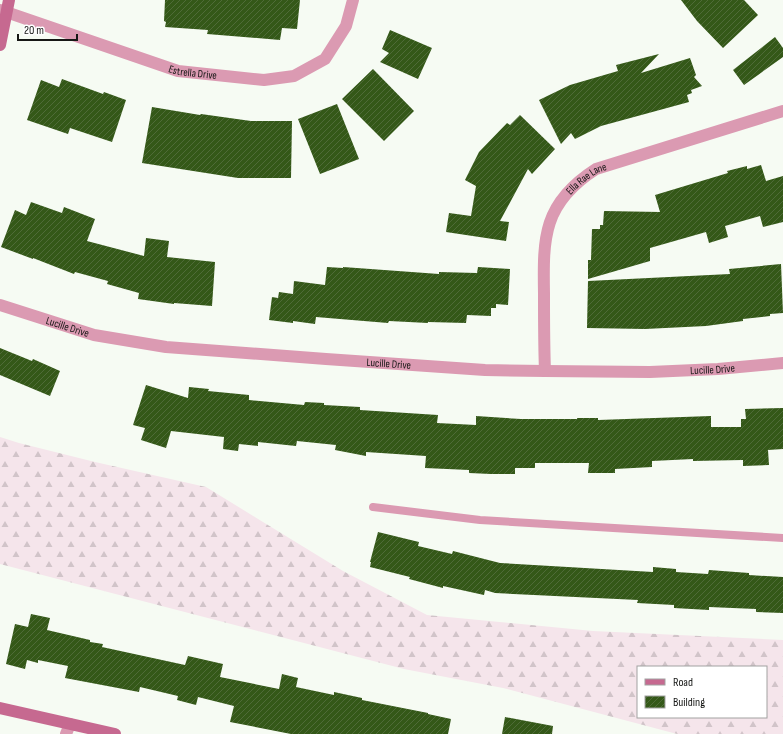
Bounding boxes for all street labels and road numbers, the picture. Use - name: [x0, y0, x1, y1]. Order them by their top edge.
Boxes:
- street label: Estrella Drive: [167, 62, 218, 82]
- street label: Ella Rae Lane: [563, 160, 608, 197]
- street label: Lucille Drive: [44, 314, 91, 340]
- street label: Lucille Drive: [366, 355, 411, 371]
- street label: Lucille Drive: [690, 361, 735, 377]

